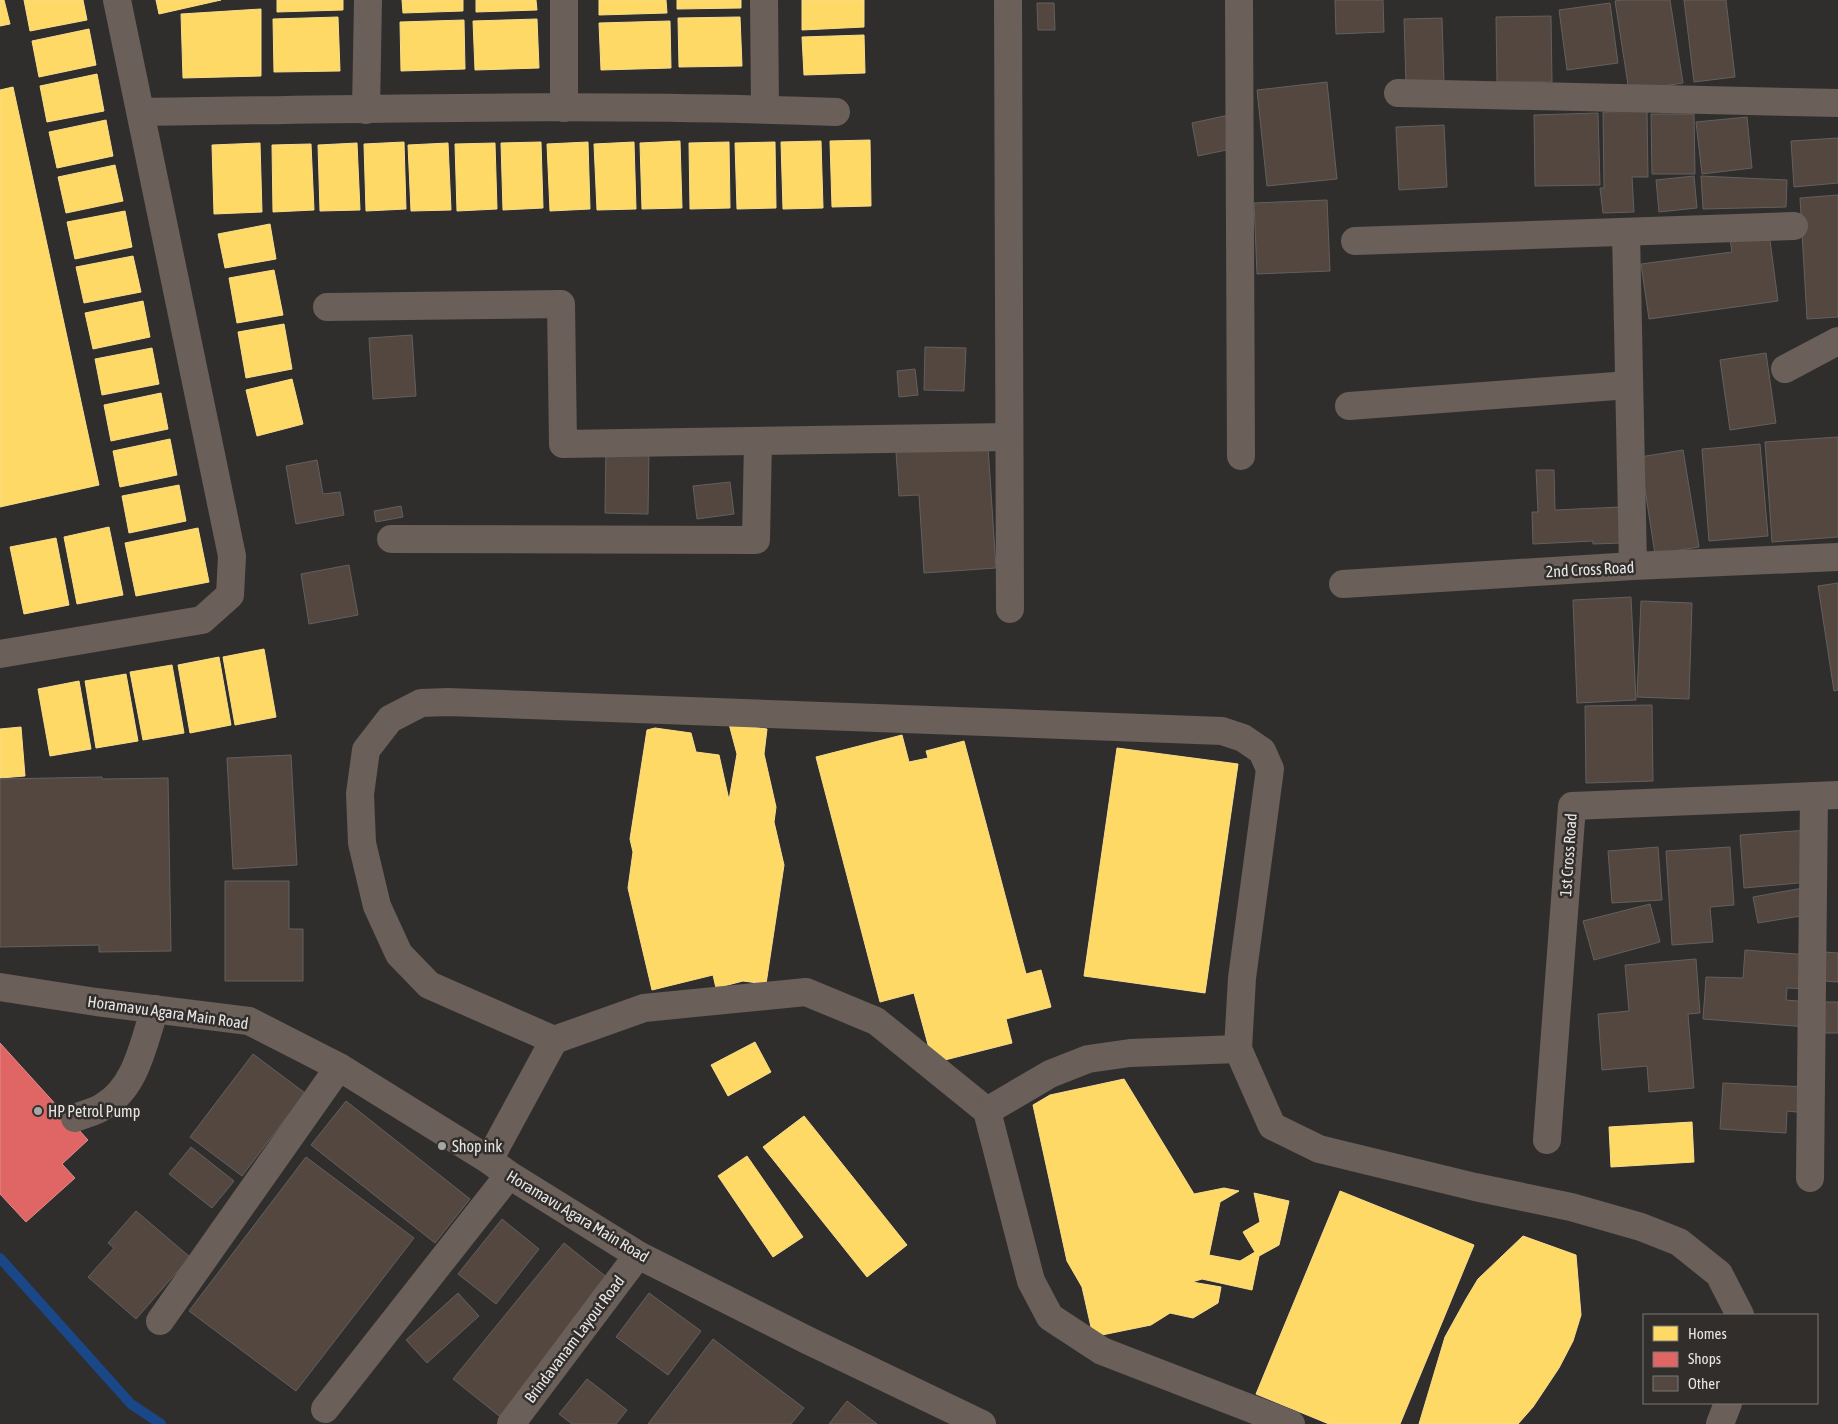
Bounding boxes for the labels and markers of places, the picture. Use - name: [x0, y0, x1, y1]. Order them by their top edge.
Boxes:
- place label: HP Petrol Pump: [48, 1102, 140, 1121]
- marker: HP Petrol Pump: [32, 1105, 44, 1117]
- place label: Shop ink: [452, 1137, 502, 1156]
- marker: Shop ink: [436, 1140, 448, 1152]

